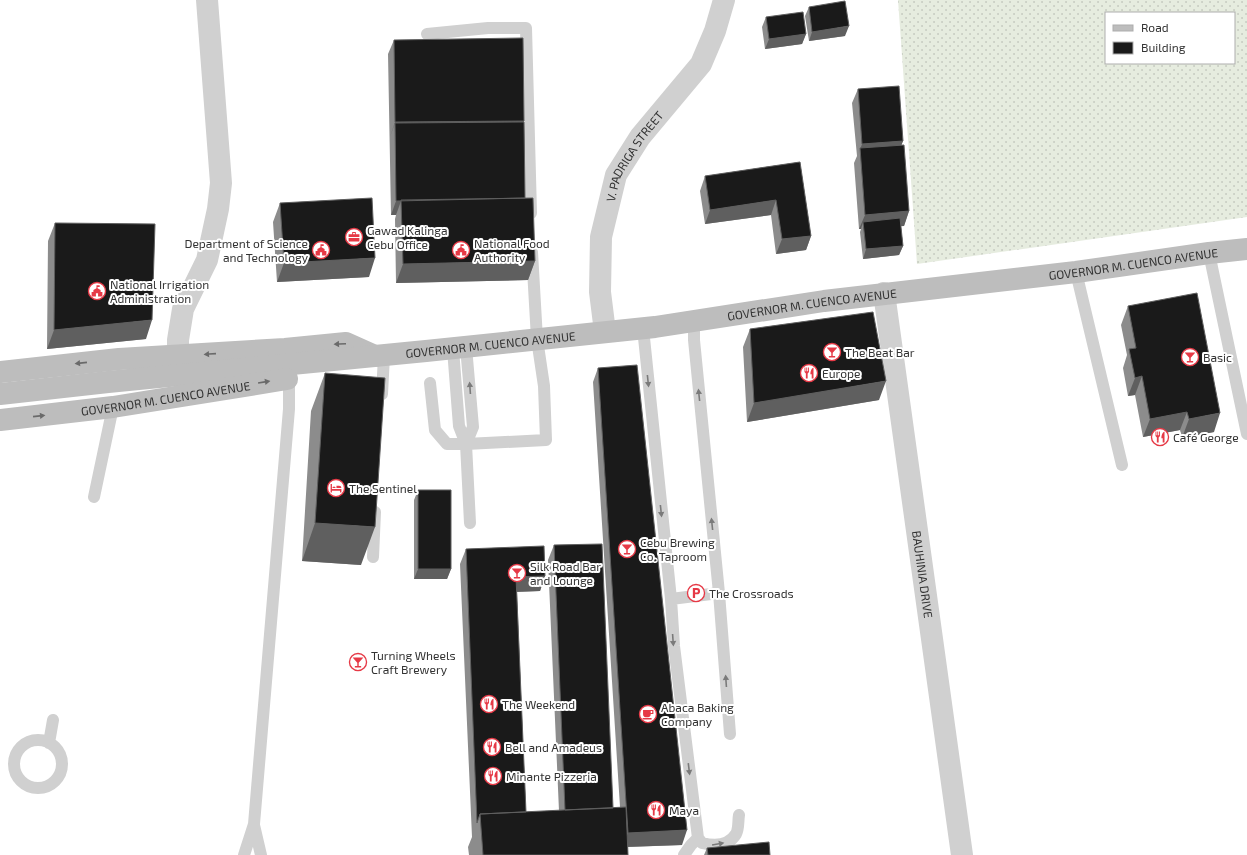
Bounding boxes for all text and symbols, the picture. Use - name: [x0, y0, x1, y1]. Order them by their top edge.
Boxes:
- legend: [1105, 12, 1235, 64]
- text: Road: [1141, 20, 1169, 34]
- text: Building: [1141, 40, 1186, 54]
- street label: V. PADRIGA STREET: [603, 108, 666, 203]
- place label: Gawad Kalinga Cebu Office: [367, 223, 448, 251]
- office icon: Gawad Kalinga Cebu Office: [344, 227, 364, 247]
- place label: Department of Science and Technology: [184, 236, 309, 264]
- place label: National Food Authority: [474, 236, 550, 264]
- public building icon: Department of Science and Technology: [311, 240, 331, 260]
- public building icon: National Food Authority: [451, 240, 471, 260]
- street label: GOVERNOR M. CUENCO AVENUE: [1048, 245, 1219, 282]
- place label: National Irrigation Administration: [110, 277, 209, 305]
- public building icon: National Irrigation Administration: [87, 281, 107, 301]
- street label: GOVERNOR M. CUENCO AVENUE: [726, 286, 898, 323]
- street label: GOVERNOR M. CUENCO AVENUE: [405, 328, 577, 360]
- one-way arrow: [333, 341, 346, 347]
- bar icon: The Beat Bar: [822, 342, 842, 362]
- place label: The Beat Bar: [845, 345, 915, 359]
- bar icon: Basic: [1180, 347, 1200, 367]
- one-way arrow: [204, 350, 216, 357]
- place label: Basic: [1203, 350, 1232, 364]
- one-way arrow: [75, 360, 87, 367]
- restaurant icon: Europe: [799, 363, 819, 383]
- place label: Europe: [822, 366, 860, 380]
- one-way arrow: [645, 375, 651, 387]
- street label: GOVERNOR M. CUENCO AVENUE: [80, 378, 251, 418]
- one-way arrow: [258, 379, 270, 385]
- one-way arrow: [466, 382, 473, 394]
- one-way arrow: [696, 389, 703, 401]
- one-way arrow: [33, 412, 45, 419]
- restaurant icon: Café George: [1150, 427, 1170, 447]
- place label: Café George: [1173, 430, 1239, 444]
- hotel icon: The Sentinel: [326, 478, 346, 498]
- place label: The Sentinel: [349, 481, 417, 495]
- one-way arrow: [658, 505, 665, 517]
- one-way arrow: [709, 518, 715, 530]
- street label: BAUHINIA DRIVE: [910, 530, 936, 619]
- place label: Cebu Brewing Co. Taproom: [640, 535, 715, 563]
- bar icon: Cebu Brewing Co. Taproom: [617, 539, 637, 559]
- place label: Silk Road Bar and Lounge: [530, 559, 601, 587]
- bar icon: Silk Road Bar and Lounge: [507, 563, 527, 583]
- parking icon: The Crossroads: [686, 583, 706, 603]
- place label: The Crossroads: [709, 586, 794, 600]
- one-way arrow: [670, 634, 677, 646]
- place label: Turning Wheels Craft Brewery: [371, 648, 456, 676]
- bar icon: Turning Wheels Craft Brewery: [348, 652, 368, 672]
- one-way arrow: [722, 675, 729, 687]
- restaurant icon: The Weekend: [479, 694, 499, 714]
- place label: The Weekend: [502, 697, 575, 711]
- place label: Abaca Baking Company: [661, 700, 734, 728]
- cafe icon: Abaca Baking Company: [638, 704, 658, 724]
- restaurant icon: Bell and Amadeus: [482, 737, 502, 757]
- place label: Bell and Amadeus: [505, 740, 602, 754]
- one-way arrow: [686, 763, 693, 775]
- restaurant icon: Minante Pizzeria: [483, 766, 503, 786]
- place label: Minante Pizzeria: [506, 769, 597, 783]
- restaurant icon: Maya: [646, 800, 666, 820]
- place label: Maya: [669, 803, 699, 817]
- one-way arrow: [711, 841, 724, 847]

